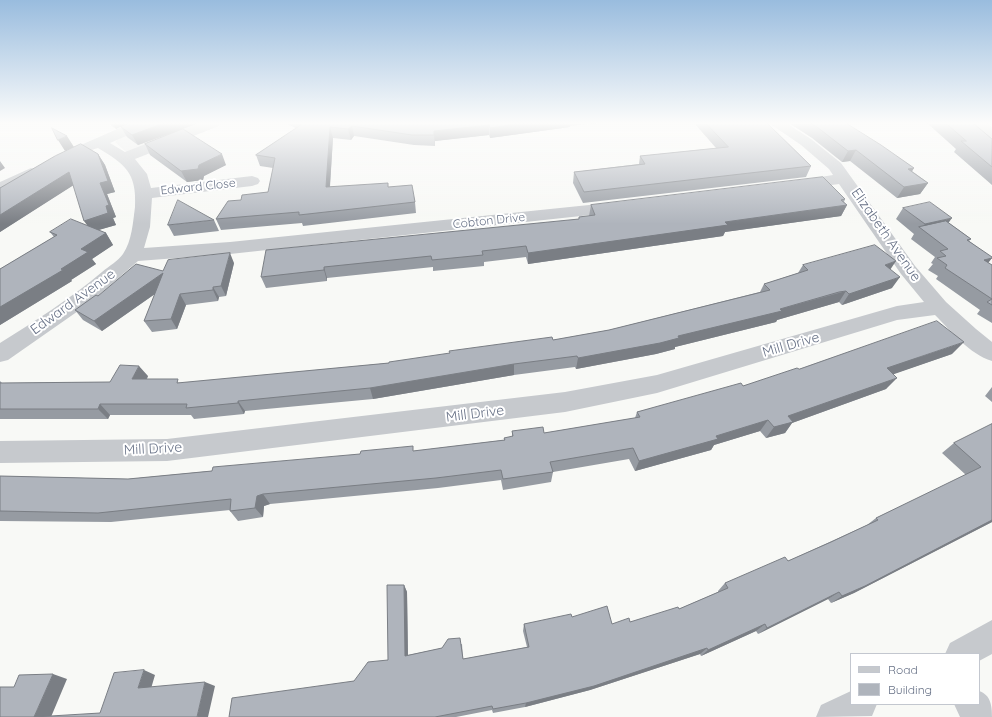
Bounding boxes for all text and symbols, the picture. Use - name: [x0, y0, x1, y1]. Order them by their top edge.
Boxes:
- street label: Edward Close: [160, 176, 236, 198]
- street label: Elizabeth Avenue: [848, 185, 924, 285]
- street label: Cobton Drive: [452, 210, 526, 232]
- street label: Edward Avenue: [27, 266, 119, 338]
- street label: Mill Drive: [761, 329, 821, 361]
- street label: Mill Drive: [445, 402, 505, 426]
- street label: Mill Drive: [123, 439, 183, 459]
- legend: [850, 653, 980, 705]
- text: Road: [888, 662, 918, 677]
- text: Building: [888, 682, 932, 697]

